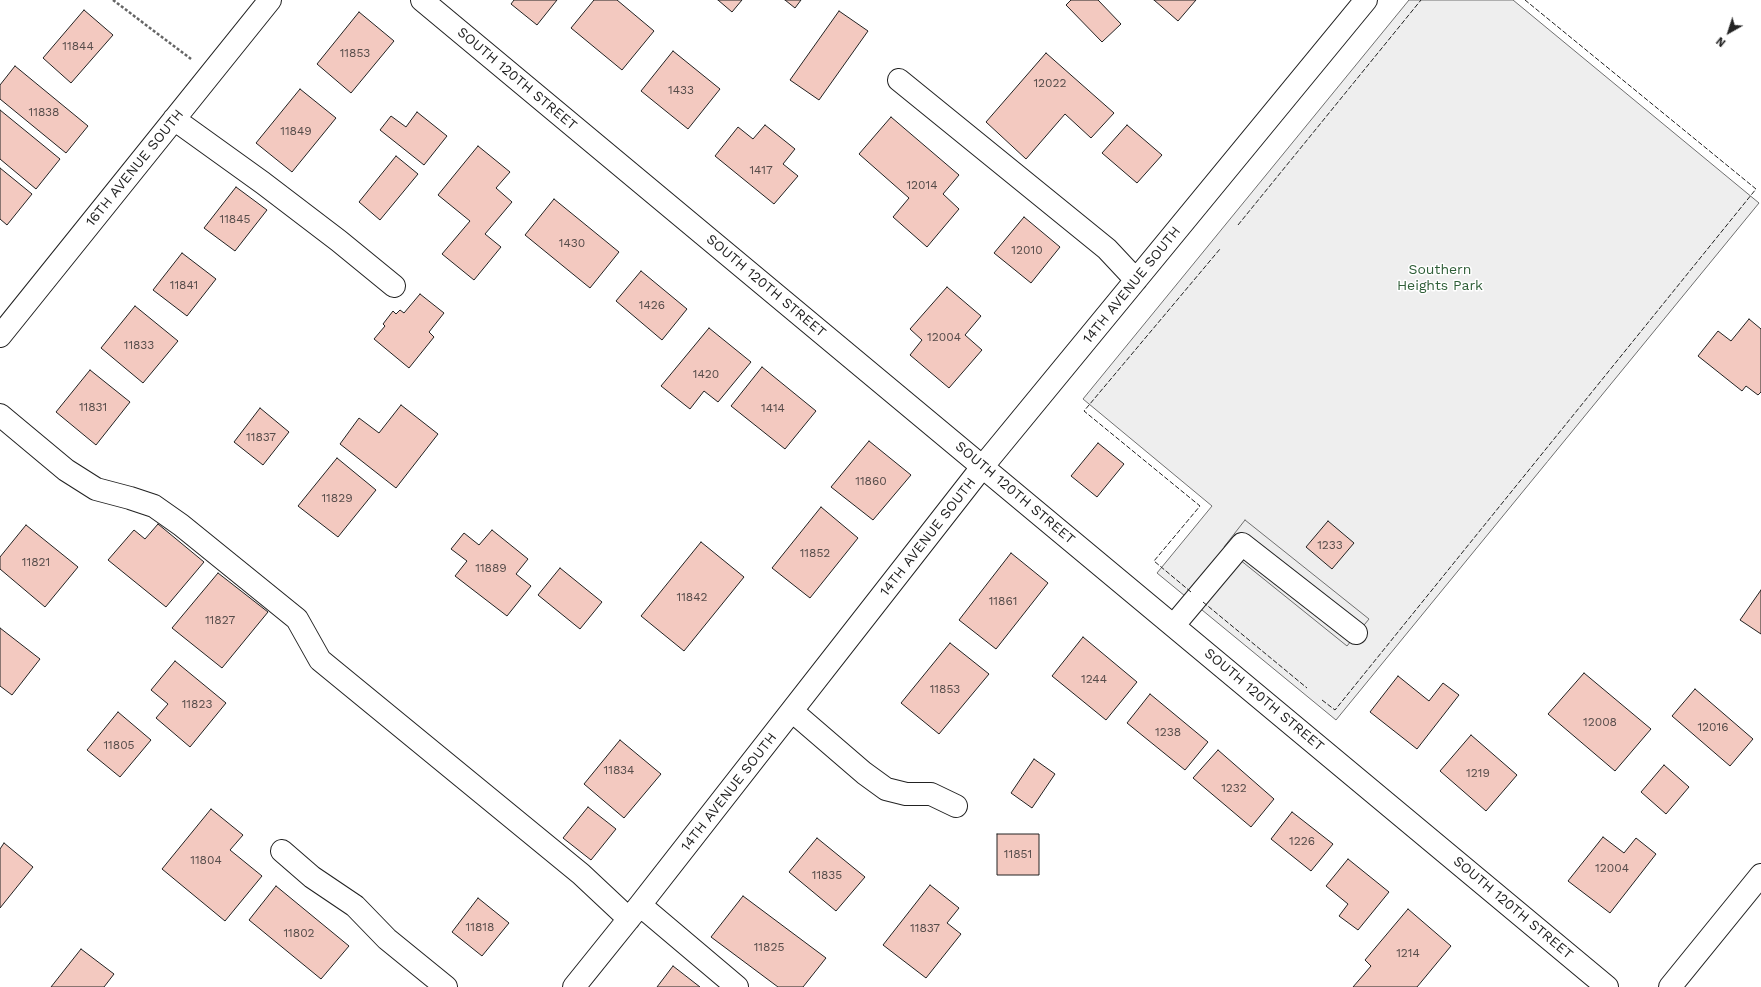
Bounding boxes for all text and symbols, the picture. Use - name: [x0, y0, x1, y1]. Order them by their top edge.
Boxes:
- north arrow: [1709, 12, 1749, 52]
- street label: SOUTH 120TH STREET: [454, 24, 580, 134]
- text: N: [1714, 34, 1728, 49]
- house number: 11844: [62, 39, 94, 53]
- house number: 11853: [340, 46, 370, 60]
- house number: 12022: [1033, 76, 1067, 90]
- house number: 1433: [668, 83, 694, 97]
- house number: 11838: [29, 105, 59, 119]
- street label: 16TH AVENUE SOUTH: [83, 106, 187, 230]
- house number: 11849: [280, 124, 312, 138]
- house number: 1417: [749, 163, 773, 177]
- house number: 12014: [906, 178, 938, 192]
- house number: 11845: [219, 212, 251, 226]
- street label: 14TH AVENUE SOUTH: [1080, 223, 1184, 347]
- street label: SOUTH 120TH STREET: [703, 231, 829, 341]
- house number: 1430: [559, 236, 585, 250]
- house number: 12010: [1011, 243, 1043, 257]
- park label: Southern Heights Park: [1397, 262, 1483, 294]
- house number: 11841: [170, 278, 198, 292]
- house number: 1426: [639, 298, 665, 312]
- house number: 12004: [927, 330, 961, 344]
- house number: 11833: [124, 338, 154, 352]
- house number: 1420: [693, 367, 719, 381]
- house number: 11831: [79, 400, 107, 414]
- house number: 1414: [761, 401, 785, 415]
- house number: 11837: [246, 430, 276, 444]
- street label: SOUTH 120TH STREET: [952, 438, 1078, 548]
- house number: 11860: [855, 474, 887, 488]
- street label: 14TH AVENUE SOUTH: [877, 474, 979, 600]
- house number: 11829: [321, 491, 353, 505]
- house number: 1233: [1317, 538, 1343, 552]
- house number: 11852: [800, 546, 830, 560]
- house number: 11821: [22, 555, 50, 569]
- house number: 11889: [475, 561, 507, 575]
- house number: 11842: [676, 590, 708, 604]
- house number: 11861: [989, 594, 1017, 608]
- house number: 11827: [205, 613, 235, 627]
- street label: SOUTH 120TH STREET: [1201, 645, 1327, 755]
- house number: 1244: [1081, 672, 1107, 686]
- house number: 11853: [930, 682, 960, 696]
- house number: 11823: [182, 697, 212, 711]
- house number: 12008: [1583, 715, 1617, 729]
- house number: 12016: [1697, 720, 1729, 734]
- house number: 1238: [1155, 725, 1181, 739]
- street label: 14TH AVENUE SOUTH: [678, 729, 780, 855]
- house number: 11805: [103, 738, 135, 752]
- house number: 11834: [604, 763, 634, 777]
- house number: 1219: [1466, 766, 1490, 780]
- house number: 1232: [1221, 781, 1247, 795]
- house number: 1226: [1289, 834, 1315, 848]
- house number: 11851: [1004, 847, 1032, 861]
- house number: 11804: [190, 853, 222, 867]
- street label: SOUTH 120TH STREET: [1450, 853, 1576, 963]
- house number: 12004: [1595, 861, 1629, 875]
- house number: 11835: [812, 868, 842, 882]
- house number: 11818: [466, 920, 494, 934]
- house number: 11837: [910, 921, 940, 935]
- house number: 11802: [283, 926, 315, 940]
- house number: 11825: [754, 940, 784, 954]
- house number: 1214: [1396, 946, 1420, 960]

